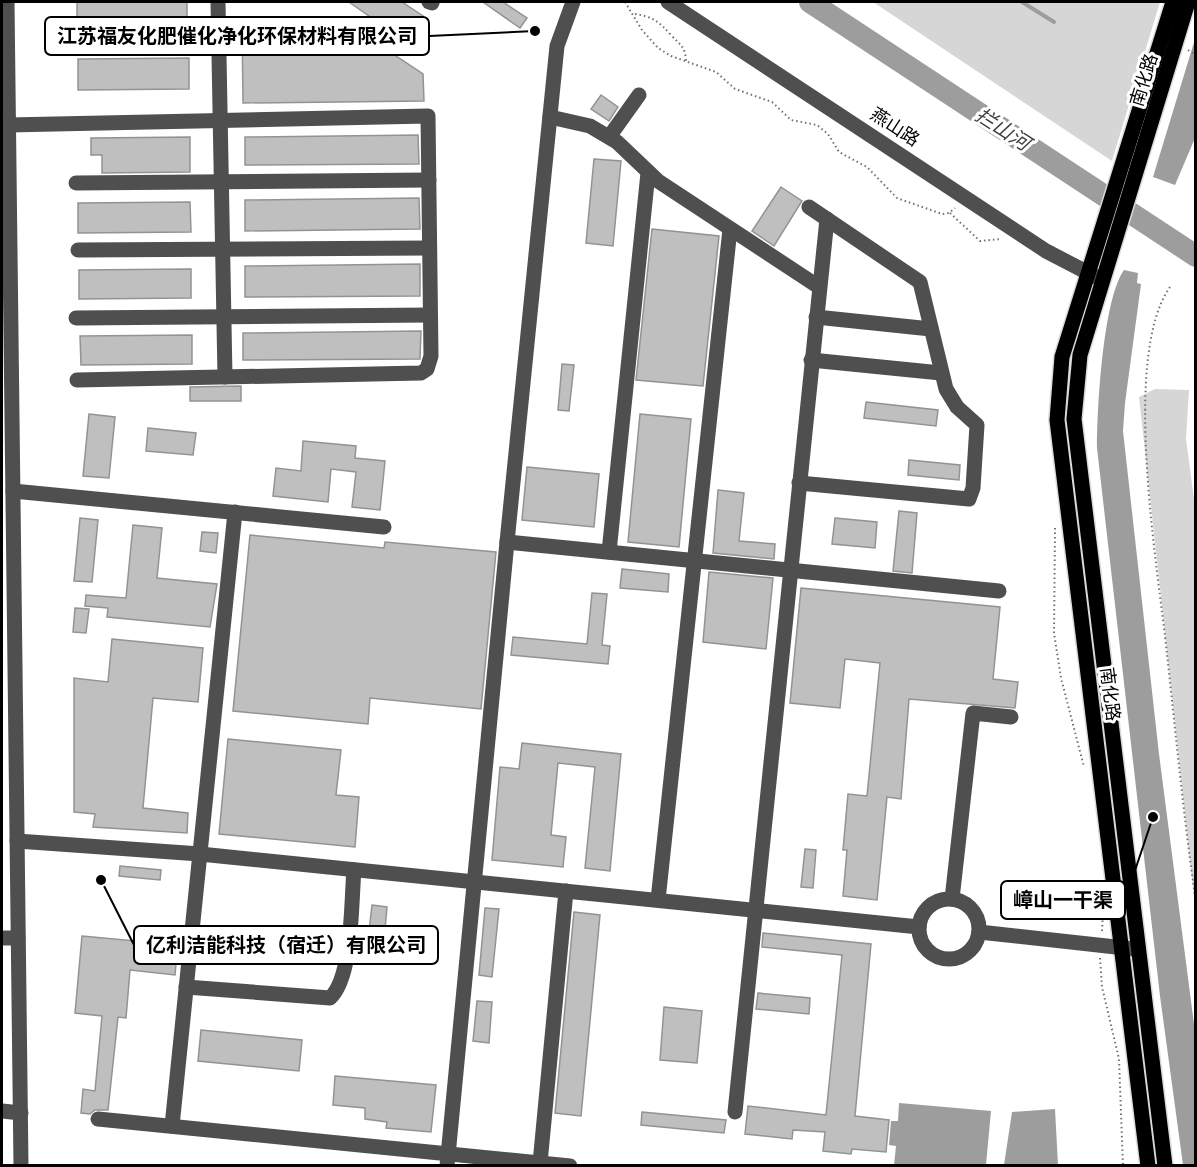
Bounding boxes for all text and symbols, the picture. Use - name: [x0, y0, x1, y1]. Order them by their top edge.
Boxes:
- callout: 江苏福友化肥催化净化环保材料有限公司: [45, 17, 429, 55]
- text: 江苏福友化肥催化净化环保材料有限公司: [57, 24, 417, 48]
- street label: 南化路: [1126, 51, 1162, 109]
- street label: 燕山路: [866, 103, 924, 151]
- water label: 拦山河: [971, 103, 1038, 158]
- street label: 南化路: [1096, 666, 1124, 722]
- callout: 嶂山一干渠: [1001, 881, 1125, 919]
- text: 嶂山一干渠: [1013, 888, 1113, 912]
- callout: 亿利洁能科技（宿迁）有限公司: [134, 926, 438, 964]
- text: 亿利洁能科技（宿迁）有限公司: [146, 933, 426, 957]

